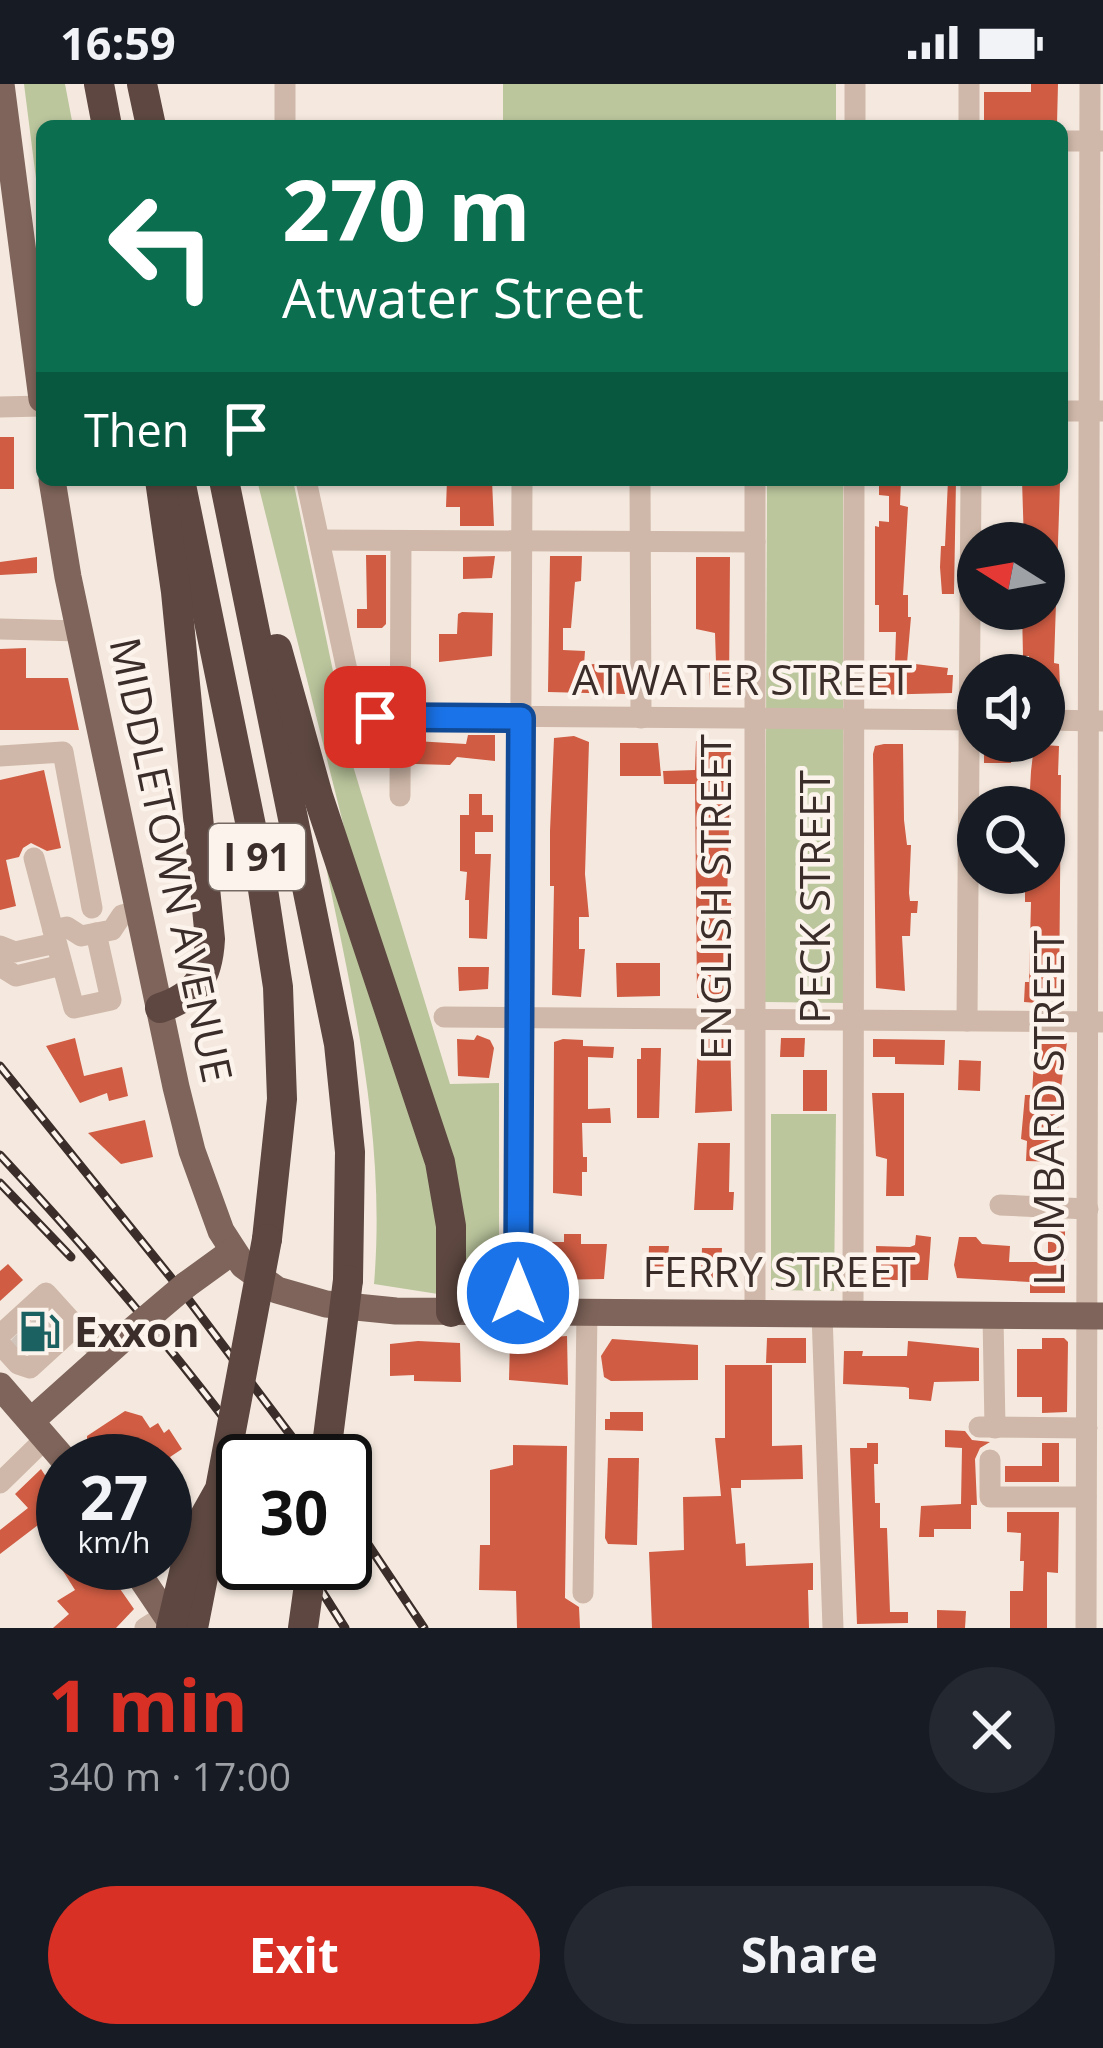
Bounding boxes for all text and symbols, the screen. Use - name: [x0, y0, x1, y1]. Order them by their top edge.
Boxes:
- text: 16:59: [60, 12, 176, 73]
- text: 270 m: [282, 151, 530, 266]
- icon: left: [84, 168, 240, 324]
- text: Atwater Street: [282, 260, 644, 334]
- icon: arrive: [213, 396, 279, 462]
- text: Then: [84, 399, 189, 460]
- north arrow: [957, 522, 1065, 630]
- map controls: [957, 522, 1065, 894]
- street label: MIDDLETOWN AVENUE: [97, 632, 247, 1087]
- street label: ATWATER STREET: [572, 650, 912, 707]
- button: sound: [957, 654, 1065, 762]
- pin: [324, 666, 426, 768]
- icon: arrive: [342, 684, 408, 750]
- street label: ENGLISH STREET: [686, 734, 743, 1060]
- street label: PECK STREET: [785, 770, 842, 1024]
- button: search: [957, 786, 1065, 894]
- road number: I 91: [209, 824, 305, 890]
- street label: LOMBARD STREET: [1019, 930, 1076, 1286]
- position arrow: [455, 1230, 581, 1356]
- street label: FERRY STREET: [642, 1242, 916, 1299]
- place label: Exxon: [74, 1302, 200, 1359]
- fuel station icon: Exxon: [17, 1309, 63, 1355]
- speed limit sign: 30: [216, 1434, 372, 1590]
- text: 27: [80, 1456, 148, 1538]
- text: km/h: [78, 1521, 150, 1562]
- text: 1 min: [48, 1655, 248, 1753]
- button: close: [929, 1667, 1055, 1793]
- text: 340 m · 17:00: [48, 1749, 291, 1802]
- button: Exit: [48, 1886, 540, 2024]
- button: Share: [564, 1886, 1055, 2024]

